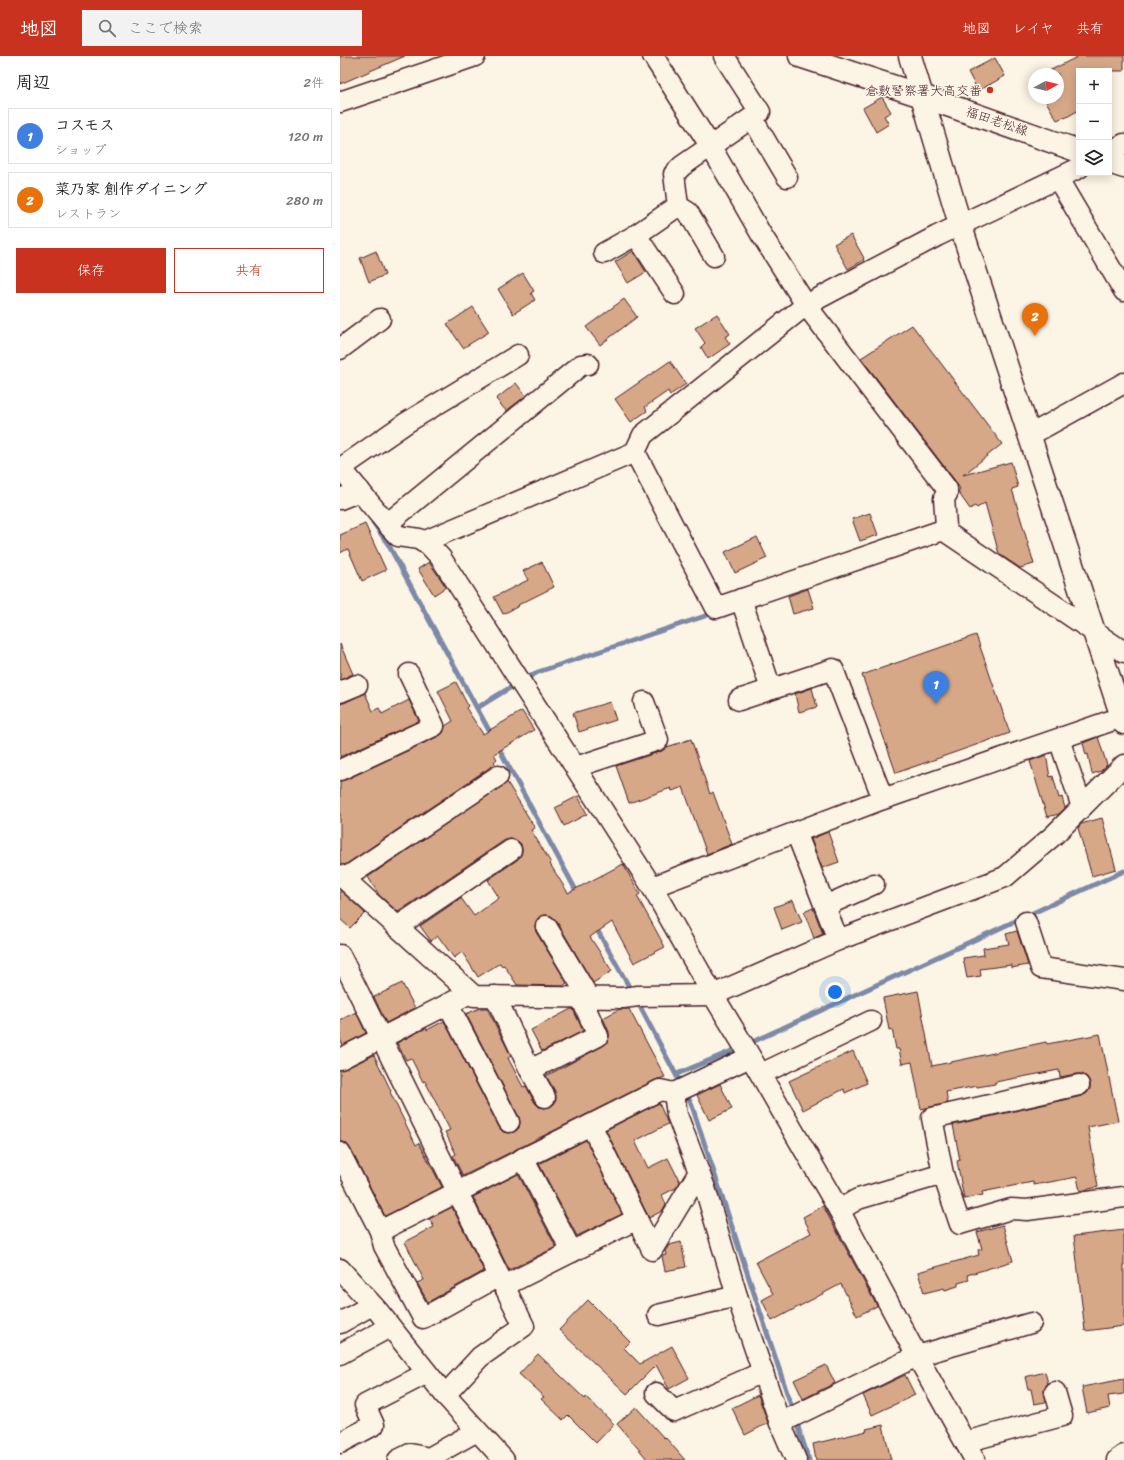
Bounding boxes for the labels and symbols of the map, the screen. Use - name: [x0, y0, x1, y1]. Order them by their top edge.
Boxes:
- north arrow: [1028, 68, 1064, 104]
- place label: 倉敷警察署大高交番: [865, 79, 982, 102]
- marker: 倉敷警察署大高交番: [985, 85, 995, 95]
- street label: 福田老松線: [963, 100, 1032, 143]
- pin: 2: [1022, 303, 1048, 336]
- pin: 1: [923, 671, 949, 704]
- your location: [825, 982, 845, 1002]

